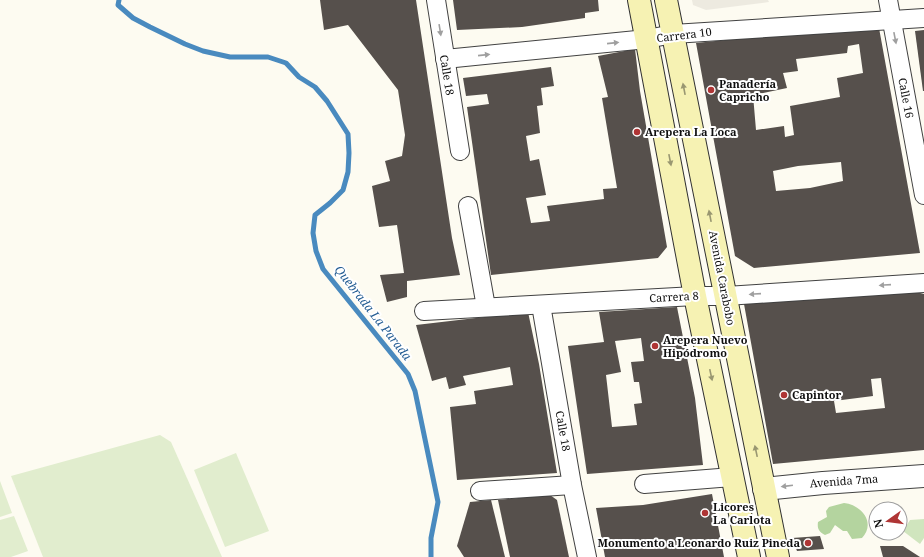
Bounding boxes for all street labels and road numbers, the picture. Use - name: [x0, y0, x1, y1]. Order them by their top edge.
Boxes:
- street label: Carrera 10: [655, 24, 712, 45]
- street label: Calle 18: [437, 54, 458, 96]
- street label: Calle 16: [895, 76, 918, 119]
- street label: Avenida Carabobo: [706, 229, 739, 326]
- street label: Carrera 8: [649, 288, 699, 305]
- street label: Calle 18: [553, 410, 574, 452]
- street label: Avenida 7ma: [809, 471, 879, 490]

